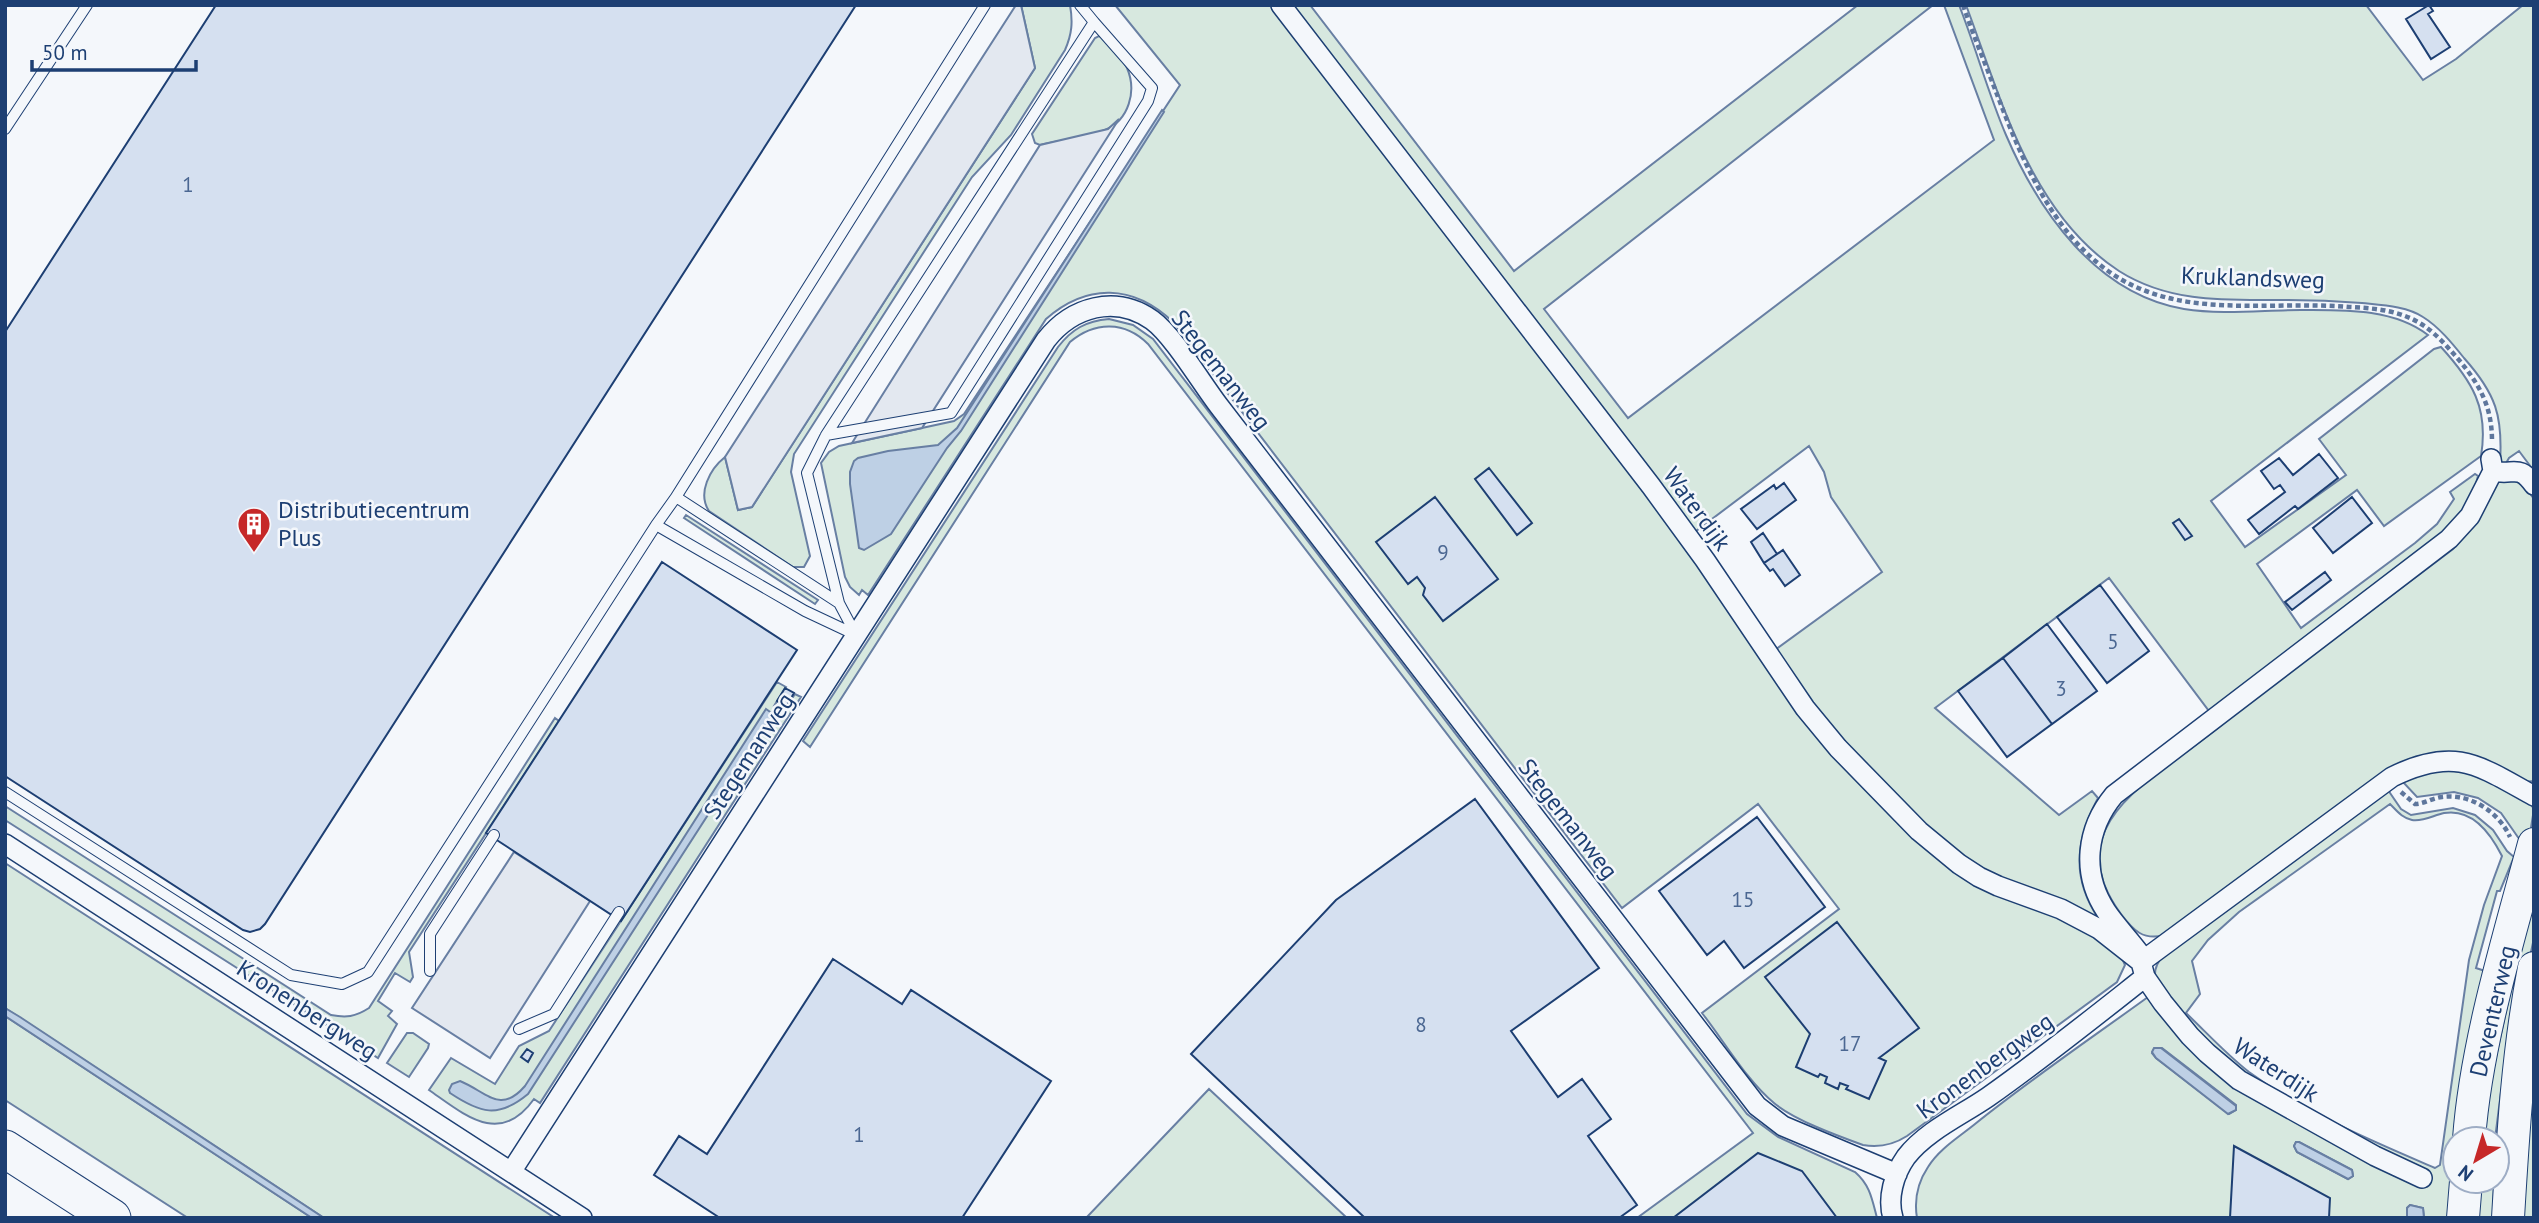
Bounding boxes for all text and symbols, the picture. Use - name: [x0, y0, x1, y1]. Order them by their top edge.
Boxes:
- scale bar: [32, 28, 196, 72]
- text: 50 m: [42, 39, 88, 66]
- house number: 1: [182, 171, 194, 198]
- street label: Kruklandsweg: [2181, 260, 2325, 296]
- street label: Stegemanweg: [1165, 303, 1278, 436]
- street label: Waterdijk: [1657, 461, 1739, 557]
- place label: Distributiecentrum Plus: [278, 494, 470, 553]
- building icon: Distributiecentrum Plus: [235, 505, 273, 554]
- house number: 9: [1437, 539, 1449, 566]
- house number: 5: [2107, 628, 2119, 655]
- house number: 3: [2055, 675, 2067, 702]
- street label: Stegemanweg: [696, 687, 801, 825]
- street label: Stegemanweg: [1512, 752, 1625, 885]
- house number: 15: [1732, 886, 1754, 913]
- street label: Deventerweg: [2462, 942, 2523, 1080]
- street label: Kronenbergweg: [231, 953, 384, 1067]
- street label: Kronenbergweg: [1910, 1005, 2059, 1126]
- house number: 8: [1415, 1011, 1427, 1038]
- house number: 17: [1839, 1030, 1861, 1057]
- street label: Waterdijk: [2227, 1030, 2326, 1109]
- house number: 1: [853, 1121, 865, 1148]
- north arrow: [2441, 1125, 2511, 1195]
- text: N: [2453, 1160, 2478, 1187]

